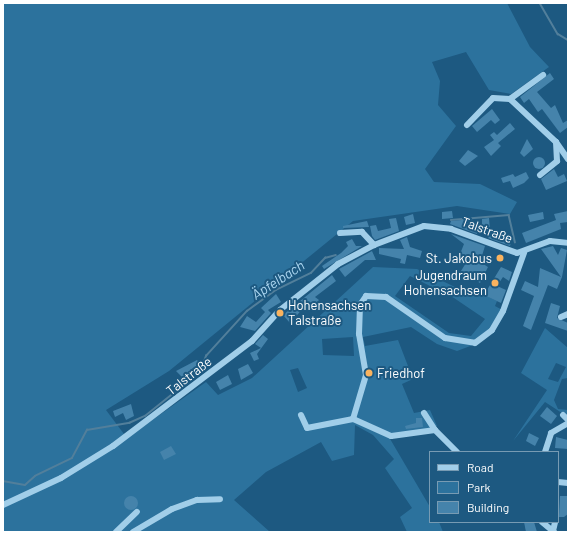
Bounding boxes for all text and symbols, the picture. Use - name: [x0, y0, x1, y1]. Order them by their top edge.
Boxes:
- street label: Talstraße: [459, 214, 515, 246]
- place label: St. Jakobus: [426, 250, 492, 266]
- marker: St. Jakobus: [495, 253, 505, 263]
- water label: Äpfelbach: [248, 257, 308, 303]
- place label: Jugendraum Hohensachsen: [404, 268, 487, 299]
- marker: Jugendraum Hohensachsen: [490, 278, 500, 288]
- place label: Hohensachsen Talstraße: [288, 298, 371, 329]
- marker: Hohensachsen Talstraße: [275, 308, 285, 318]
- street label: Talstraße: [163, 353, 215, 399]
- place label: Friedhof: [377, 365, 425, 381]
- marker: Friedhof: [364, 368, 374, 378]
- legend: [429, 451, 559, 523]
- text: Road: [467, 460, 494, 474]
- text: Park: [467, 480, 491, 494]
- text: Building: [467, 500, 509, 514]

